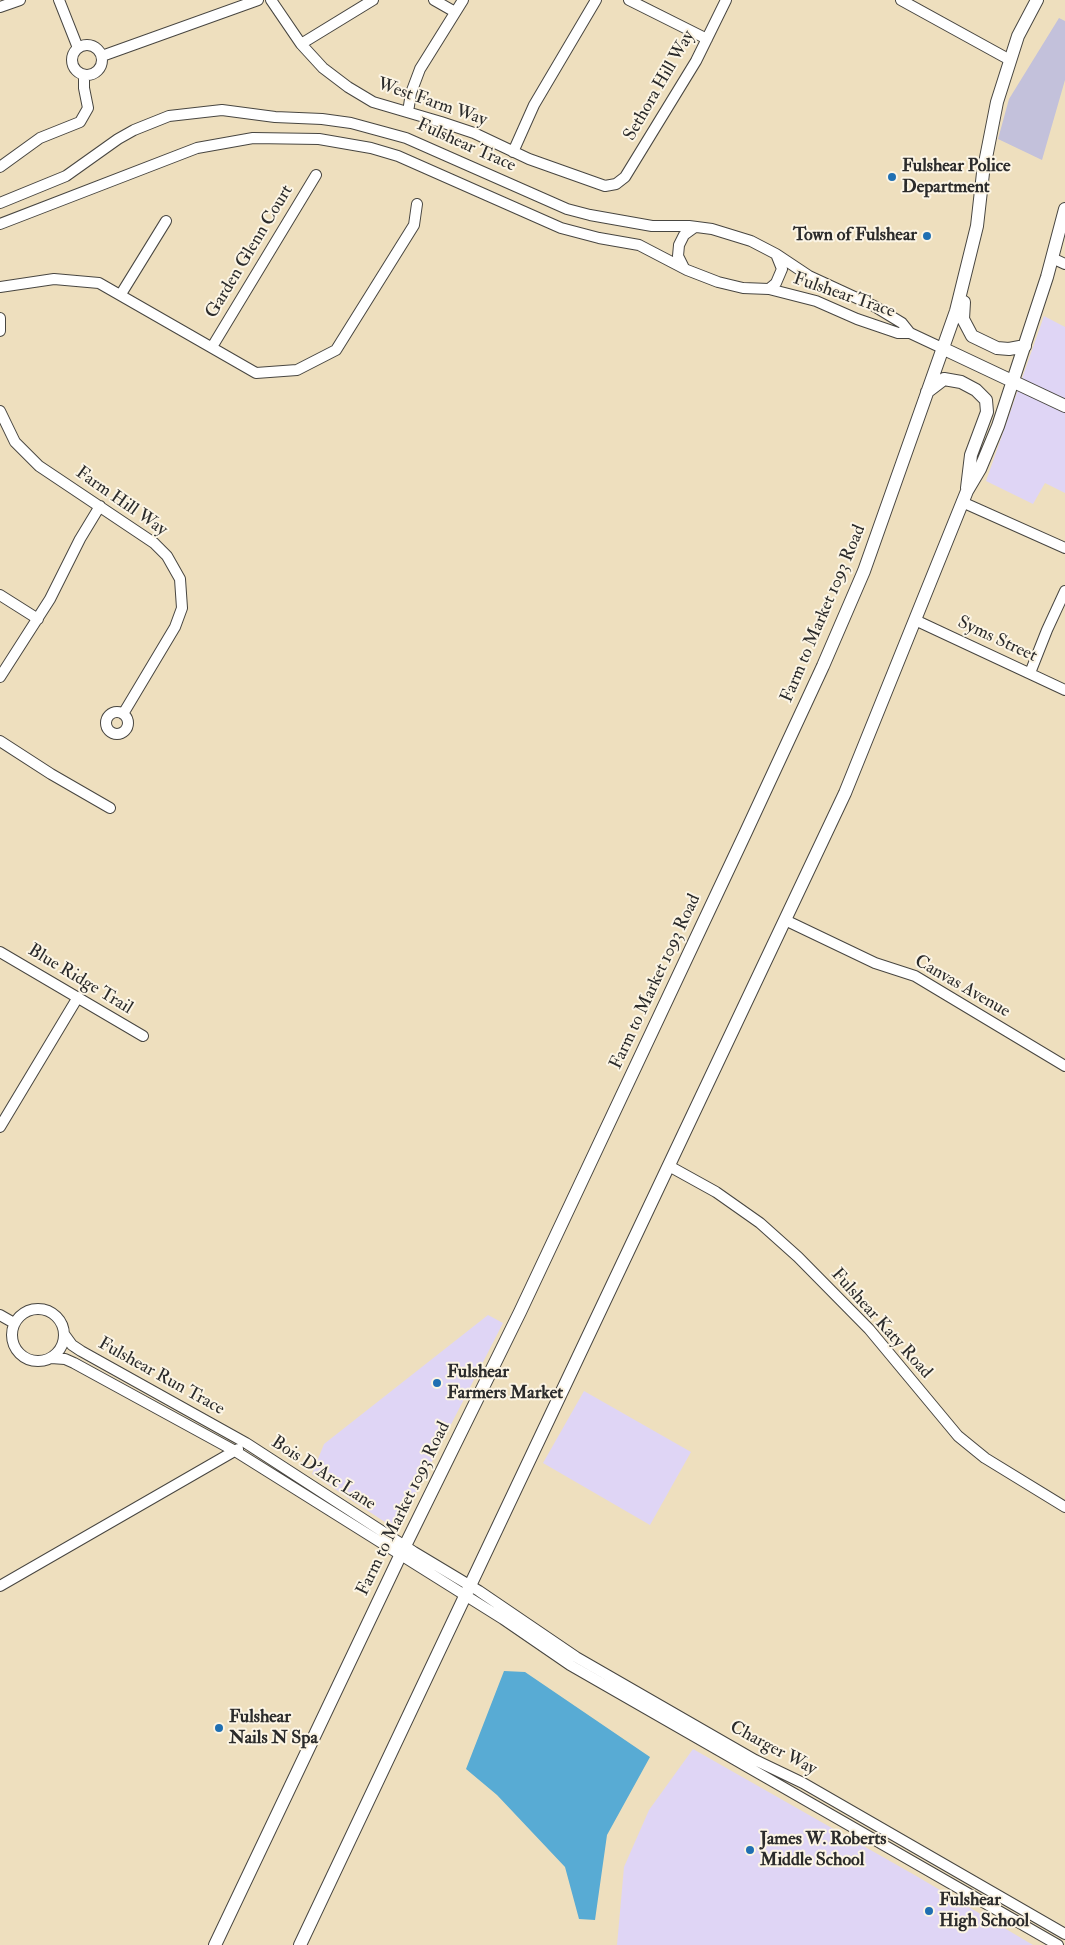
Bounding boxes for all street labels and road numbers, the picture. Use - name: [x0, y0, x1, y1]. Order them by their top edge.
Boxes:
- street label: Sethora Hill Way: [620, 27, 700, 145]
- street label: West Farm Way: [374, 74, 490, 132]
- street label: Fulshear Trace: [413, 115, 519, 177]
- street label: Garden Glenn Court: [202, 181, 298, 323]
- street label: Fulshear Trace: [790, 269, 898, 323]
- street label: Farm Hill Way: [71, 462, 171, 542]
- street label: Farm to Market 1093 Road: [777, 522, 871, 706]
- street label: Syms Street: [954, 612, 1040, 668]
- street label: Farm to Market 1093 Road: [606, 891, 706, 1073]
- street label: Blue Ridge Trail: [24, 940, 136, 1020]
- street label: Canvas Avenue: [910, 951, 1014, 1023]
- street label: Fulshear Katy Road: [826, 1264, 936, 1384]
- street label: Fulshear Run Trace: [94, 1333, 228, 1421]
- street label: Farm to Market 1093 Road: [352, 1419, 456, 1599]
- street label: Bois D'Arc Lane: [267, 1432, 379, 1516]
- street label: Charger Way: [726, 1717, 820, 1781]

